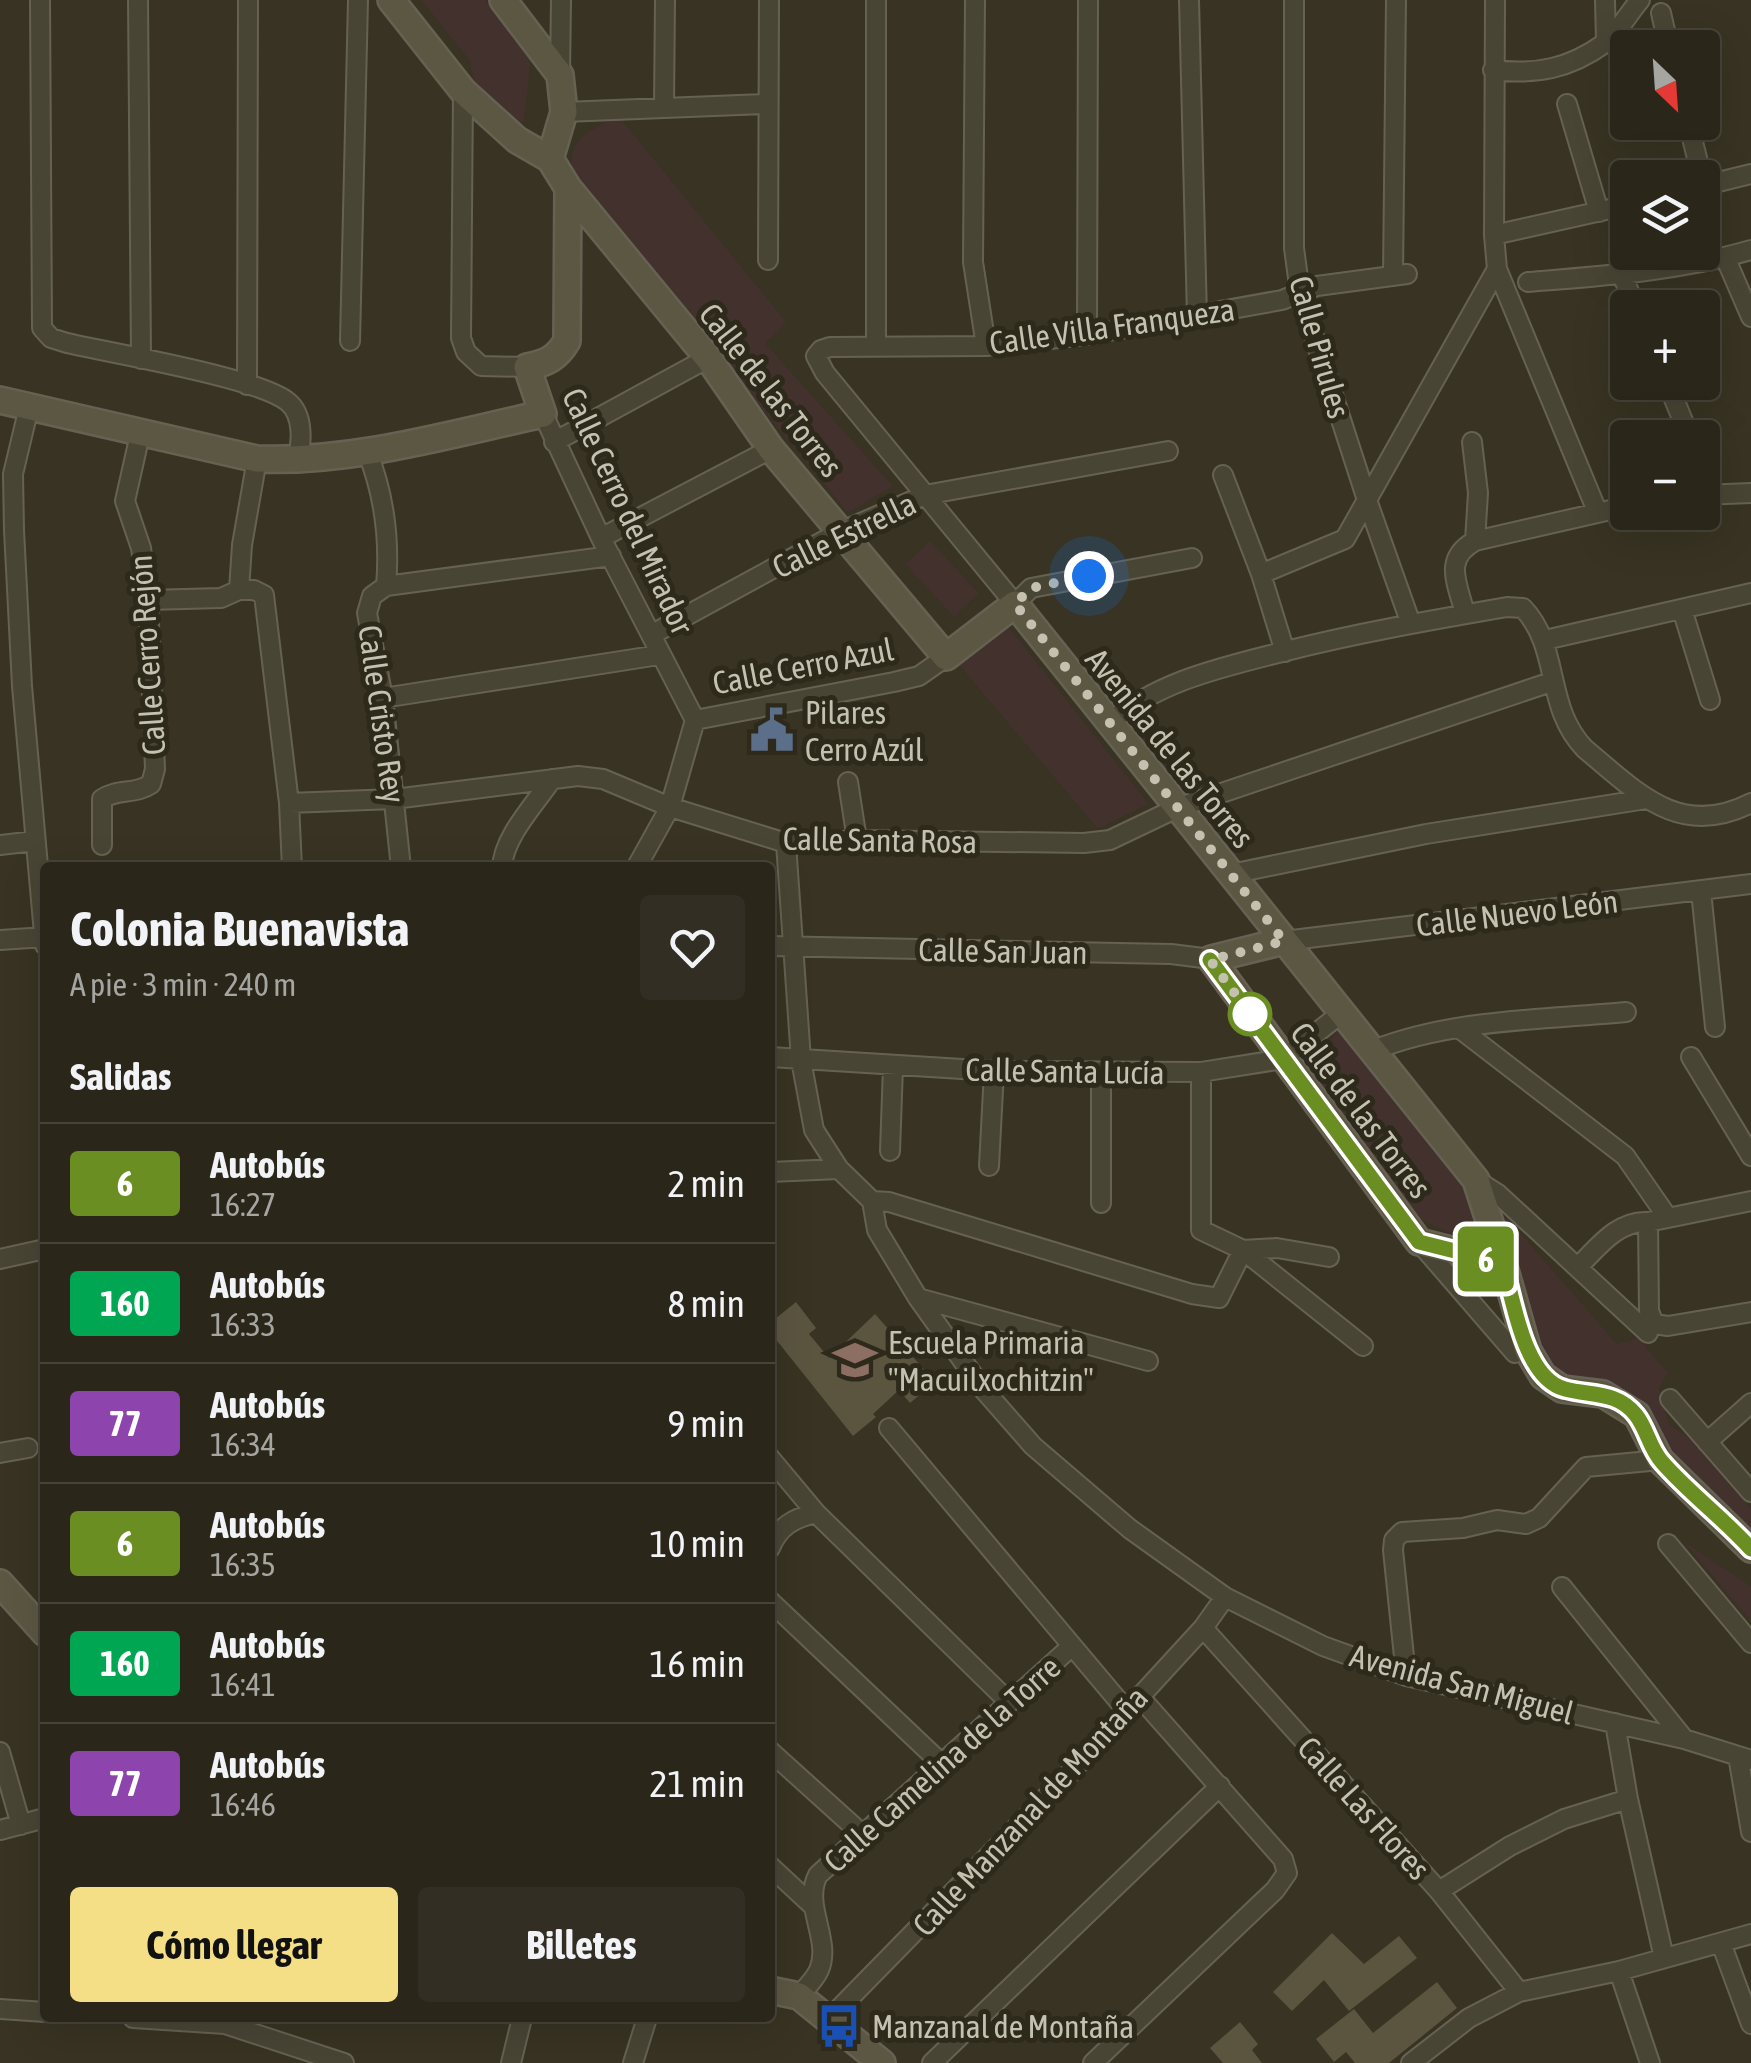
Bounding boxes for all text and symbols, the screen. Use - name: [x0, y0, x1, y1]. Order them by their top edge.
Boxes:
- north arrow: [1610, 30, 1720, 140]
- map controls: [1610, 30, 1720, 530]
- button: layers: [1610, 160, 1720, 270]
- street label: Calle Pirules: [1282, 272, 1358, 422]
- street label: Calle Villa Franqueza: [987, 290, 1237, 362]
- button: +: [1610, 290, 1720, 400]
- street label: Calle de las Torres: [692, 296, 850, 484]
- street label: Calle Cerro del Mirador: [555, 382, 701, 640]
- button: −: [1610, 420, 1720, 530]
- street label: Calle Estrella: [766, 484, 922, 586]
- your location: [1064, 551, 1114, 601]
- street label: Calle Cerro Rejón: [122, 554, 172, 756]
- street label: Calle Cristo Rey: [351, 623, 413, 805]
- street label: Calle Cerro Azul: [710, 630, 897, 702]
- street label: Avenida de las Torres: [1078, 641, 1262, 855]
- place label: Pilares Cerro Azúl: [805, 694, 924, 768]
- public building icon: Pilares Cerro Azúl: [748, 706, 796, 754]
- street label: Calle Santa Rosa: [783, 820, 977, 860]
- street label: Calle Nuevo León: [1414, 882, 1620, 944]
- button: heart: [640, 895, 745, 1000]
- text: Colonia Buenavista: [70, 901, 409, 956]
- street label: Calle San Juan: [918, 931, 1088, 971]
- text: A pie · 3 min · 240 m: [70, 966, 296, 1003]
- unlabelled marker: [1229, 993, 1271, 1035]
- street label: Calle de las Torres: [1283, 1015, 1439, 1205]
- street label: Calle Santa Lucía: [965, 1051, 1165, 1091]
- text: Salidas: [70, 1055, 172, 1098]
- text: Autobús: [210, 1143, 325, 1186]
- text: 2 min: [667, 1162, 745, 1205]
- text: 6: [117, 1163, 133, 1203]
- text: 16:27: [210, 1186, 276, 1223]
- line badge: 6: [1454, 1226, 1518, 1292]
- text: 6: [1478, 1239, 1494, 1279]
- text: Autobús: [210, 1263, 325, 1306]
- text: 8 min: [667, 1282, 745, 1325]
- text: 160: [100, 1283, 150, 1323]
- text: 16:33: [210, 1306, 276, 1343]
- place label: Escuela Primaria "Macuilxochitzin": [888, 1324, 1094, 1398]
- school or university icon: Escuela Primaria "Macuilxochitzin": [831, 1336, 879, 1384]
- text: Autobús: [210, 1383, 325, 1426]
- text: 9 min: [667, 1402, 745, 1445]
- text: 77: [109, 1403, 141, 1443]
- text: 16:34: [210, 1426, 276, 1463]
- text: Autobús: [210, 1503, 325, 1546]
- text: 10 min: [650, 1522, 745, 1565]
- text: 6: [117, 1523, 133, 1563]
- text: 16:35: [210, 1546, 276, 1583]
- text: Autobús: [210, 1623, 325, 1666]
- street label: Avenida San Miguel: [1346, 1636, 1578, 1732]
- text: 16 min: [650, 1642, 745, 1685]
- text: 160: [100, 1643, 150, 1683]
- street label: Calle Camelina de la Torre: [816, 1648, 1068, 1880]
- text: 16:41: [210, 1666, 276, 1703]
- street label: Calle Manzanal de Montaña: [905, 1679, 1155, 1943]
- street label: Calle Las Flores: [1290, 1729, 1438, 1887]
- text: Autobús: [210, 1743, 325, 1786]
- text: 21 min: [650, 1762, 745, 1805]
- text: 77: [109, 1763, 141, 1803]
- text: 16:46: [210, 1786, 276, 1823]
- button: Cómo llegar: [70, 1887, 398, 2002]
- button: Billetes: [418, 1887, 745, 2002]
- bus stop icon: Manzanal de Montaña: [815, 2002, 863, 2050]
- place label: Manzanal de Montaña: [872, 2008, 1134, 2045]

